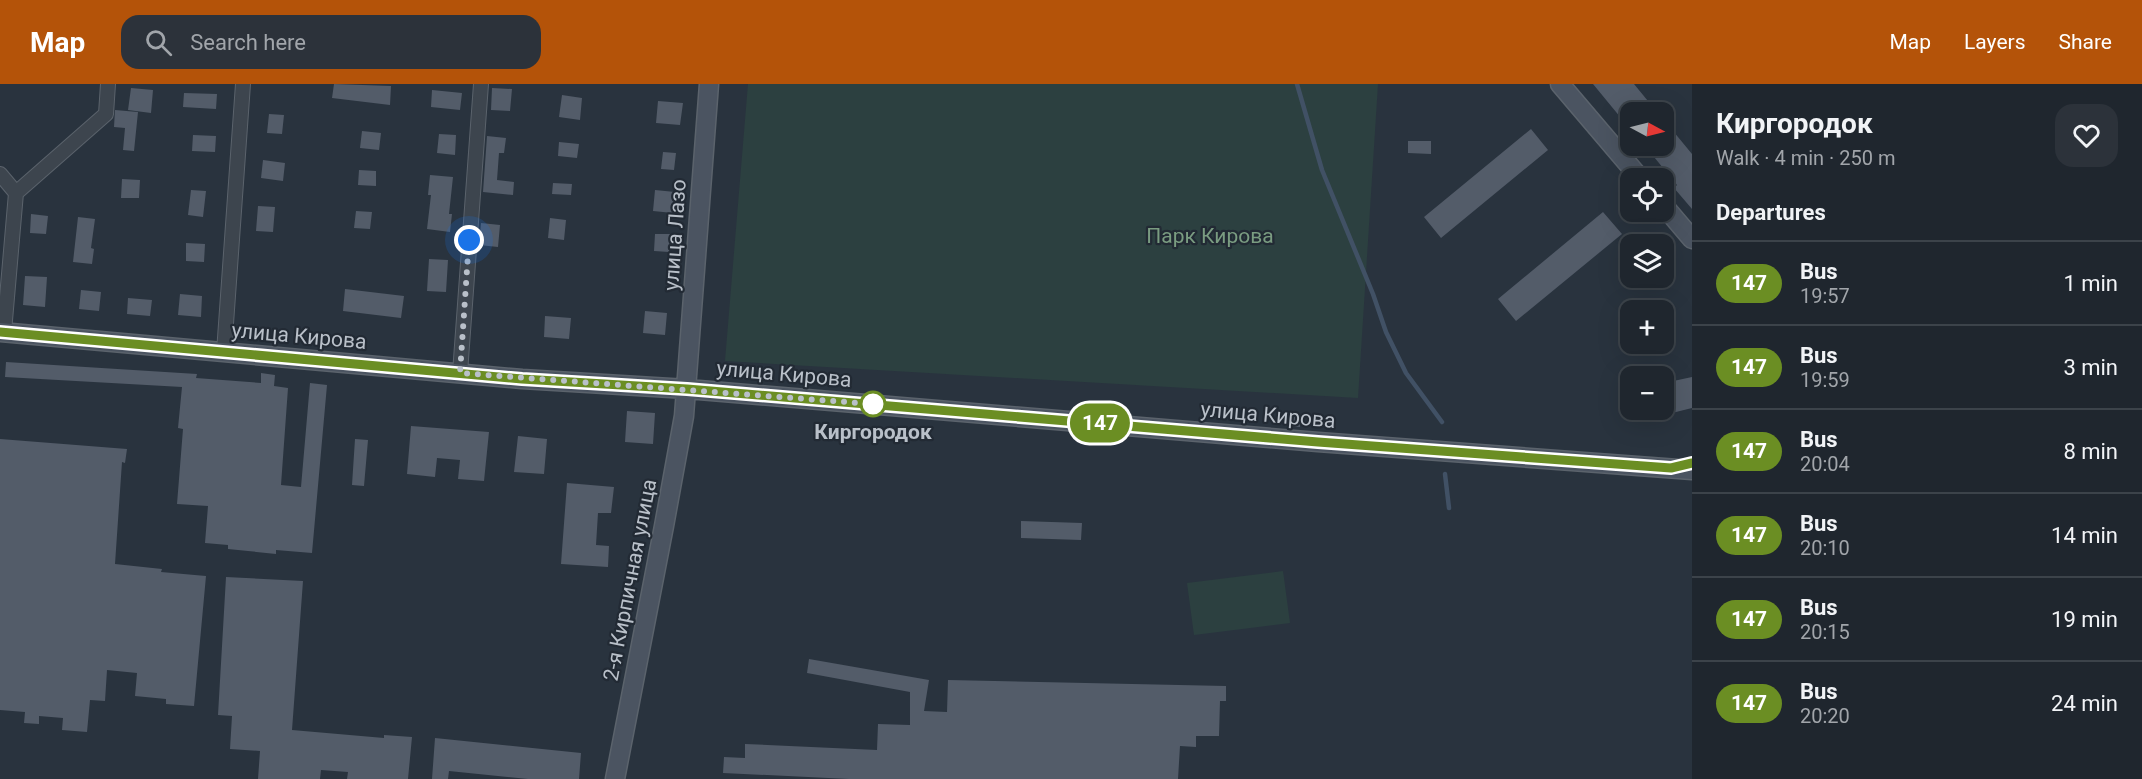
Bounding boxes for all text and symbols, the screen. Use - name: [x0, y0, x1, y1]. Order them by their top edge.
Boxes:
- search box: [121, 15, 541, 69]
- text: Map: [30, 26, 85, 59]
- icon: search: [142, 26, 175, 59]
- text: Search here: [190, 30, 306, 55]
- text: Map: [1889, 30, 1931, 54]
- text: Layers: [1964, 30, 2025, 54]
- text: Share: [2058, 30, 2112, 54]
- north arrow: [1620, 102, 1674, 156]
- map controls: [1620, 102, 1674, 420]
- button: heart: [2055, 104, 2118, 167]
- text: Киргородок: [1716, 107, 1873, 140]
- text: Walk · 4 min · 250 m: [1716, 146, 1895, 170]
- button: locate: [1620, 168, 1674, 222]
- street label: улица Лазо: [659, 178, 691, 292]
- text: Departures: [1716, 200, 1826, 225]
- park label: Парк Кирова: [1146, 224, 1274, 248]
- your location: [454, 225, 484, 255]
- button: layers: [1620, 234, 1674, 288]
- text: Bus: [1800, 259, 1838, 284]
- text: 147: [1731, 271, 1767, 295]
- text: 1 min: [2063, 271, 2118, 296]
- text: 19:57: [1800, 284, 1850, 308]
- button: +: [1620, 300, 1674, 354]
- street label: улица Кирова: [230, 318, 368, 354]
- text: Bus: [1800, 343, 1838, 368]
- text: 147: [1731, 355, 1767, 379]
- text: 3 min: [2063, 355, 2118, 380]
- street label: улица Кирова: [715, 356, 853, 392]
- button: −: [1620, 366, 1674, 420]
- text: 19:59: [1800, 368, 1850, 392]
- marker: Киргородок: [860, 391, 886, 417]
- street label: улица Кирова: [1199, 397, 1337, 433]
- line badge: 147: [1066, 404, 1134, 442]
- text: 147: [1082, 411, 1118, 435]
- place label: Киргородок: [814, 420, 932, 444]
- text: Bus: [1800, 427, 1838, 452]
- text: 147: [1731, 439, 1767, 463]
- text: 8 min: [2063, 439, 2118, 464]
- text: 20:04: [1800, 452, 1850, 476]
- street label: 2-я Кирпичная улица: [599, 477, 661, 683]
- text: Bus: [1800, 511, 1838, 536]
- text: 147: [1731, 523, 1767, 547]
- text: 14 min: [2051, 523, 2118, 548]
- text: 20:10: [1800, 536, 1850, 560]
- text: Bus: [1800, 595, 1838, 620]
- text: 147: [1731, 607, 1767, 631]
- text: 19 min: [2051, 607, 2118, 632]
- text: 20:15: [1800, 620, 1850, 644]
- text: Bus: [1800, 679, 1838, 704]
- text: 147: [1731, 691, 1767, 715]
- text: 24 min: [2051, 691, 2118, 716]
- text: 20:20: [1800, 704, 1850, 728]

